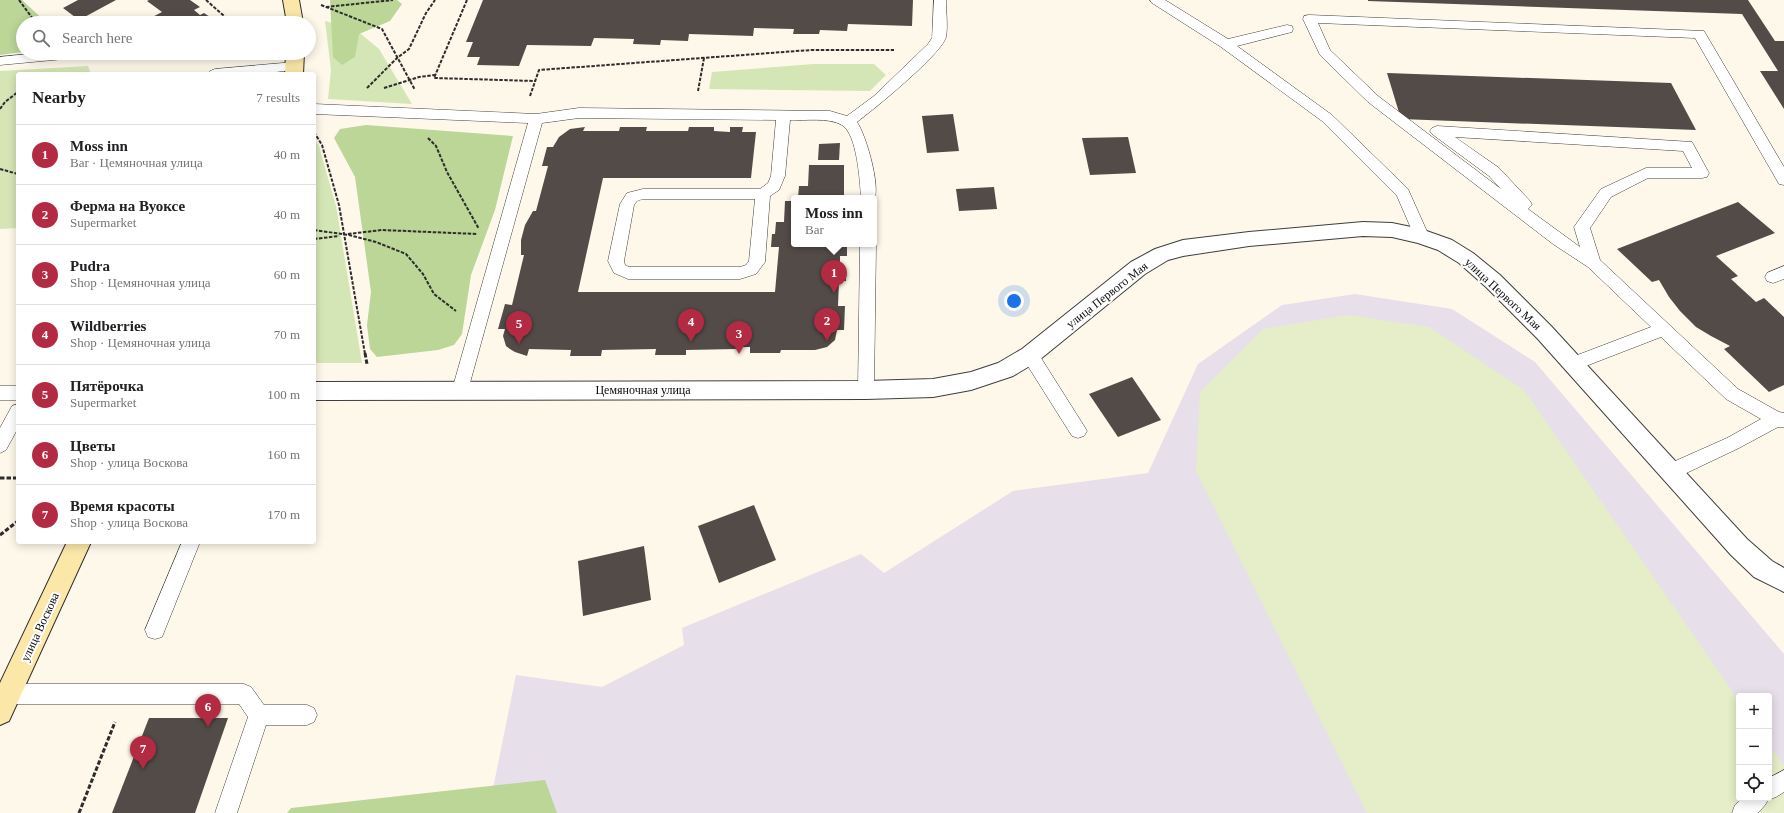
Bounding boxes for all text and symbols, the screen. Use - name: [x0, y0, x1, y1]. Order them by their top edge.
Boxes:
- search box: [16, 16, 316, 60]
- icon: search: [30, 27, 52, 49]
- text: Search here: [62, 30, 132, 46]
- text: Nearby: [32, 88, 86, 107]
- text: 7 results: [256, 90, 300, 105]
- text: Moss inn: [70, 138, 128, 154]
- text: 1: [42, 147, 48, 162]
- text: 40 m: [274, 147, 300, 162]
- text: Bar · Цемяночная улица: [70, 155, 203, 170]
- popup: [791, 195, 877, 247]
- text: Ферма на Вуоксе: [70, 198, 185, 214]
- text: Moss inn: [805, 205, 863, 221]
- text: 2: [42, 207, 48, 222]
- text: 40 m: [274, 207, 300, 222]
- text: Supermarket: [70, 215, 136, 230]
- text: Bar: [805, 222, 824, 237]
- street label: улица Первого Мая: [1462, 255, 1544, 333]
- text: Pudra: [70, 258, 110, 274]
- street label: улица Первого Мая: [1064, 259, 1151, 331]
- pin: 1: [821, 260, 847, 293]
- text: 3: [42, 267, 48, 282]
- text: 60 m: [274, 267, 300, 282]
- text: Shop · Цемяночная улица: [70, 275, 211, 290]
- your location: [1004, 291, 1024, 311]
- pin: 2: [814, 308, 840, 341]
- pin: 4: [678, 309, 704, 342]
- pin: 5: [506, 311, 532, 344]
- text: Wildberries: [70, 318, 146, 334]
- pin: 3: [726, 321, 752, 354]
- text: 4: [42, 327, 48, 342]
- text: 70 m: [274, 327, 300, 342]
- text: Shop · Цемяночная улица: [70, 335, 211, 350]
- text: Пятёрочка: [70, 378, 144, 394]
- street label: Цемяночная улица: [595, 383, 691, 397]
- text: 5: [42, 387, 48, 402]
- text: 100 m: [267, 387, 300, 402]
- text: Supermarket: [70, 395, 136, 410]
- text: Цветы: [70, 438, 116, 454]
- text: 6: [42, 447, 48, 462]
- text: 160 m: [267, 447, 300, 462]
- text: Shop · улица Воскова: [70, 455, 188, 470]
- text: Время красоты: [70, 498, 175, 514]
- text: 7: [42, 507, 48, 522]
- text: 170 m: [267, 507, 300, 522]
- text: Shop · улица Воскова: [70, 515, 188, 530]
- street label: улица Воскова: [18, 590, 62, 664]
- map controls: [1736, 693, 1772, 801]
- button: +: [1736, 693, 1772, 729]
- pin: 6: [195, 694, 221, 727]
- button: −: [1736, 729, 1772, 765]
- pin: 7: [130, 736, 156, 769]
- button: locate: [1736, 765, 1772, 801]

